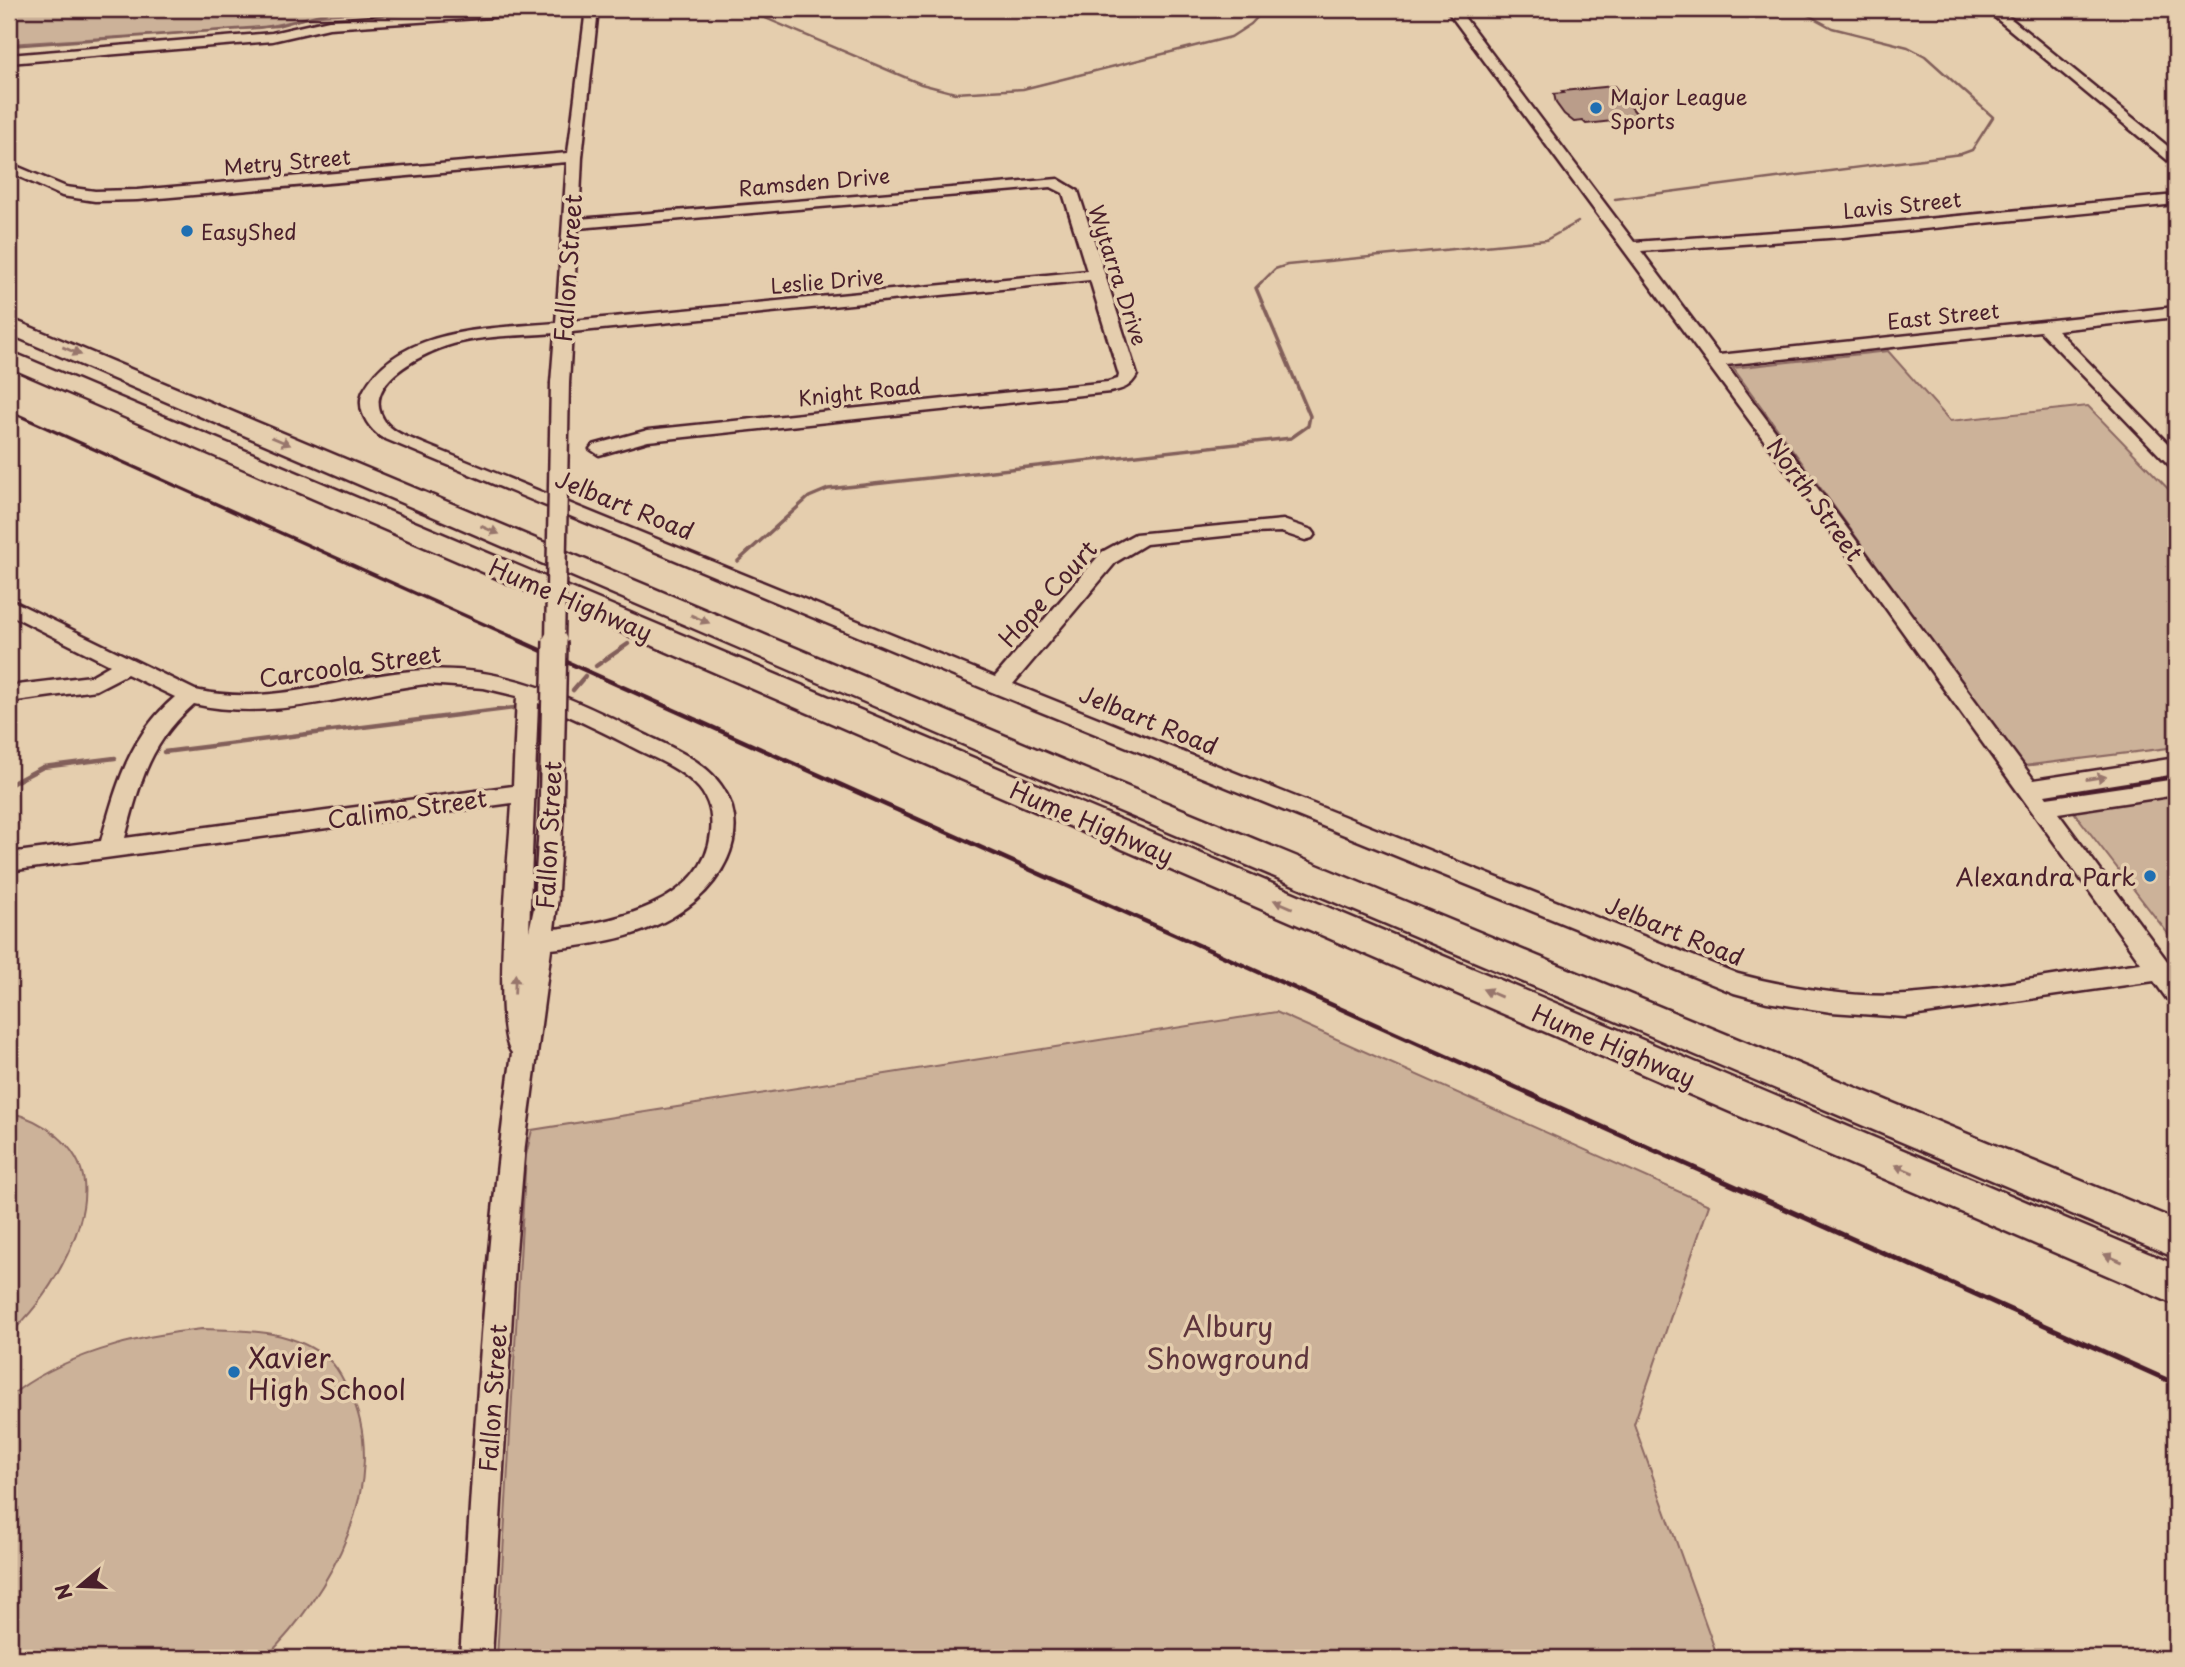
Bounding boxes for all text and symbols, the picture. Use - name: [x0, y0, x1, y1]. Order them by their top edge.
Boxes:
- place label: Major League Sports: [1610, 80, 1748, 136]
- marker: Major League Sports: [1588, 100, 1604, 116]
- street label: Metry Street: [222, 140, 352, 182]
- street label: Ramsden Drive: [737, 158, 891, 204]
- street label: Lavis Street: [1841, 182, 1963, 226]
- street label: Fallon Street: [544, 193, 590, 343]
- street label: Wytarra Drive: [1081, 201, 1157, 349]
- place label: EasyShed: [201, 215, 297, 247]
- marker: EasyShed: [179, 223, 195, 239]
- street label: Leslie Drive: [769, 259, 885, 301]
- street label: East Street: [1885, 293, 2001, 337]
- one-way arrow: [61, 346, 82, 357]
- street label: Knight Road: [796, 369, 922, 413]
- street label: North Street: [1759, 430, 1873, 568]
- one-way arrow: [271, 435, 292, 446]
- street label: Jelbart Road: [550, 460, 700, 548]
- one-way arrow: [480, 524, 501, 535]
- street label: Hope Court: [989, 531, 1105, 654]
- street label: Hume Highway: [484, 548, 658, 650]
- one-way arrow: [689, 613, 710, 624]
- street label: Carcoola Street: [257, 634, 444, 696]
- street label: Jelbart Road: [1074, 675, 1224, 763]
- street label: Fallon Street: [526, 760, 570, 910]
- street label: Hume Highway: [1005, 771, 1179, 873]
- one-way arrow: [2085, 772, 2107, 783]
- street label: Calimo Street: [325, 779, 489, 837]
- place label: Alexandra Park: [1956, 858, 2136, 894]
- marker: Alexandra Park: [2142, 868, 2158, 884]
- street label: Jelbart Road: [1600, 886, 1750, 974]
- one-way arrow: [1272, 898, 1293, 909]
- one-way arrow: [510, 973, 521, 995]
- one-way arrow: [1482, 987, 1502, 999]
- street label: Hume Highway: [1527, 994, 1701, 1096]
- one-way arrow: [1893, 1163, 1914, 1174]
- one-way arrow: [2103, 1252, 2124, 1263]
- park label: Albury Showground: [1146, 1304, 1310, 1379]
- street label: Fallon Street: [469, 1323, 515, 1473]
- place label: Xavier High School: [248, 1335, 406, 1410]
- marker: Xavier High School: [226, 1364, 242, 1380]
- north arrow: [46, 1552, 116, 1622]
- text: N: [47, 1580, 79, 1604]

